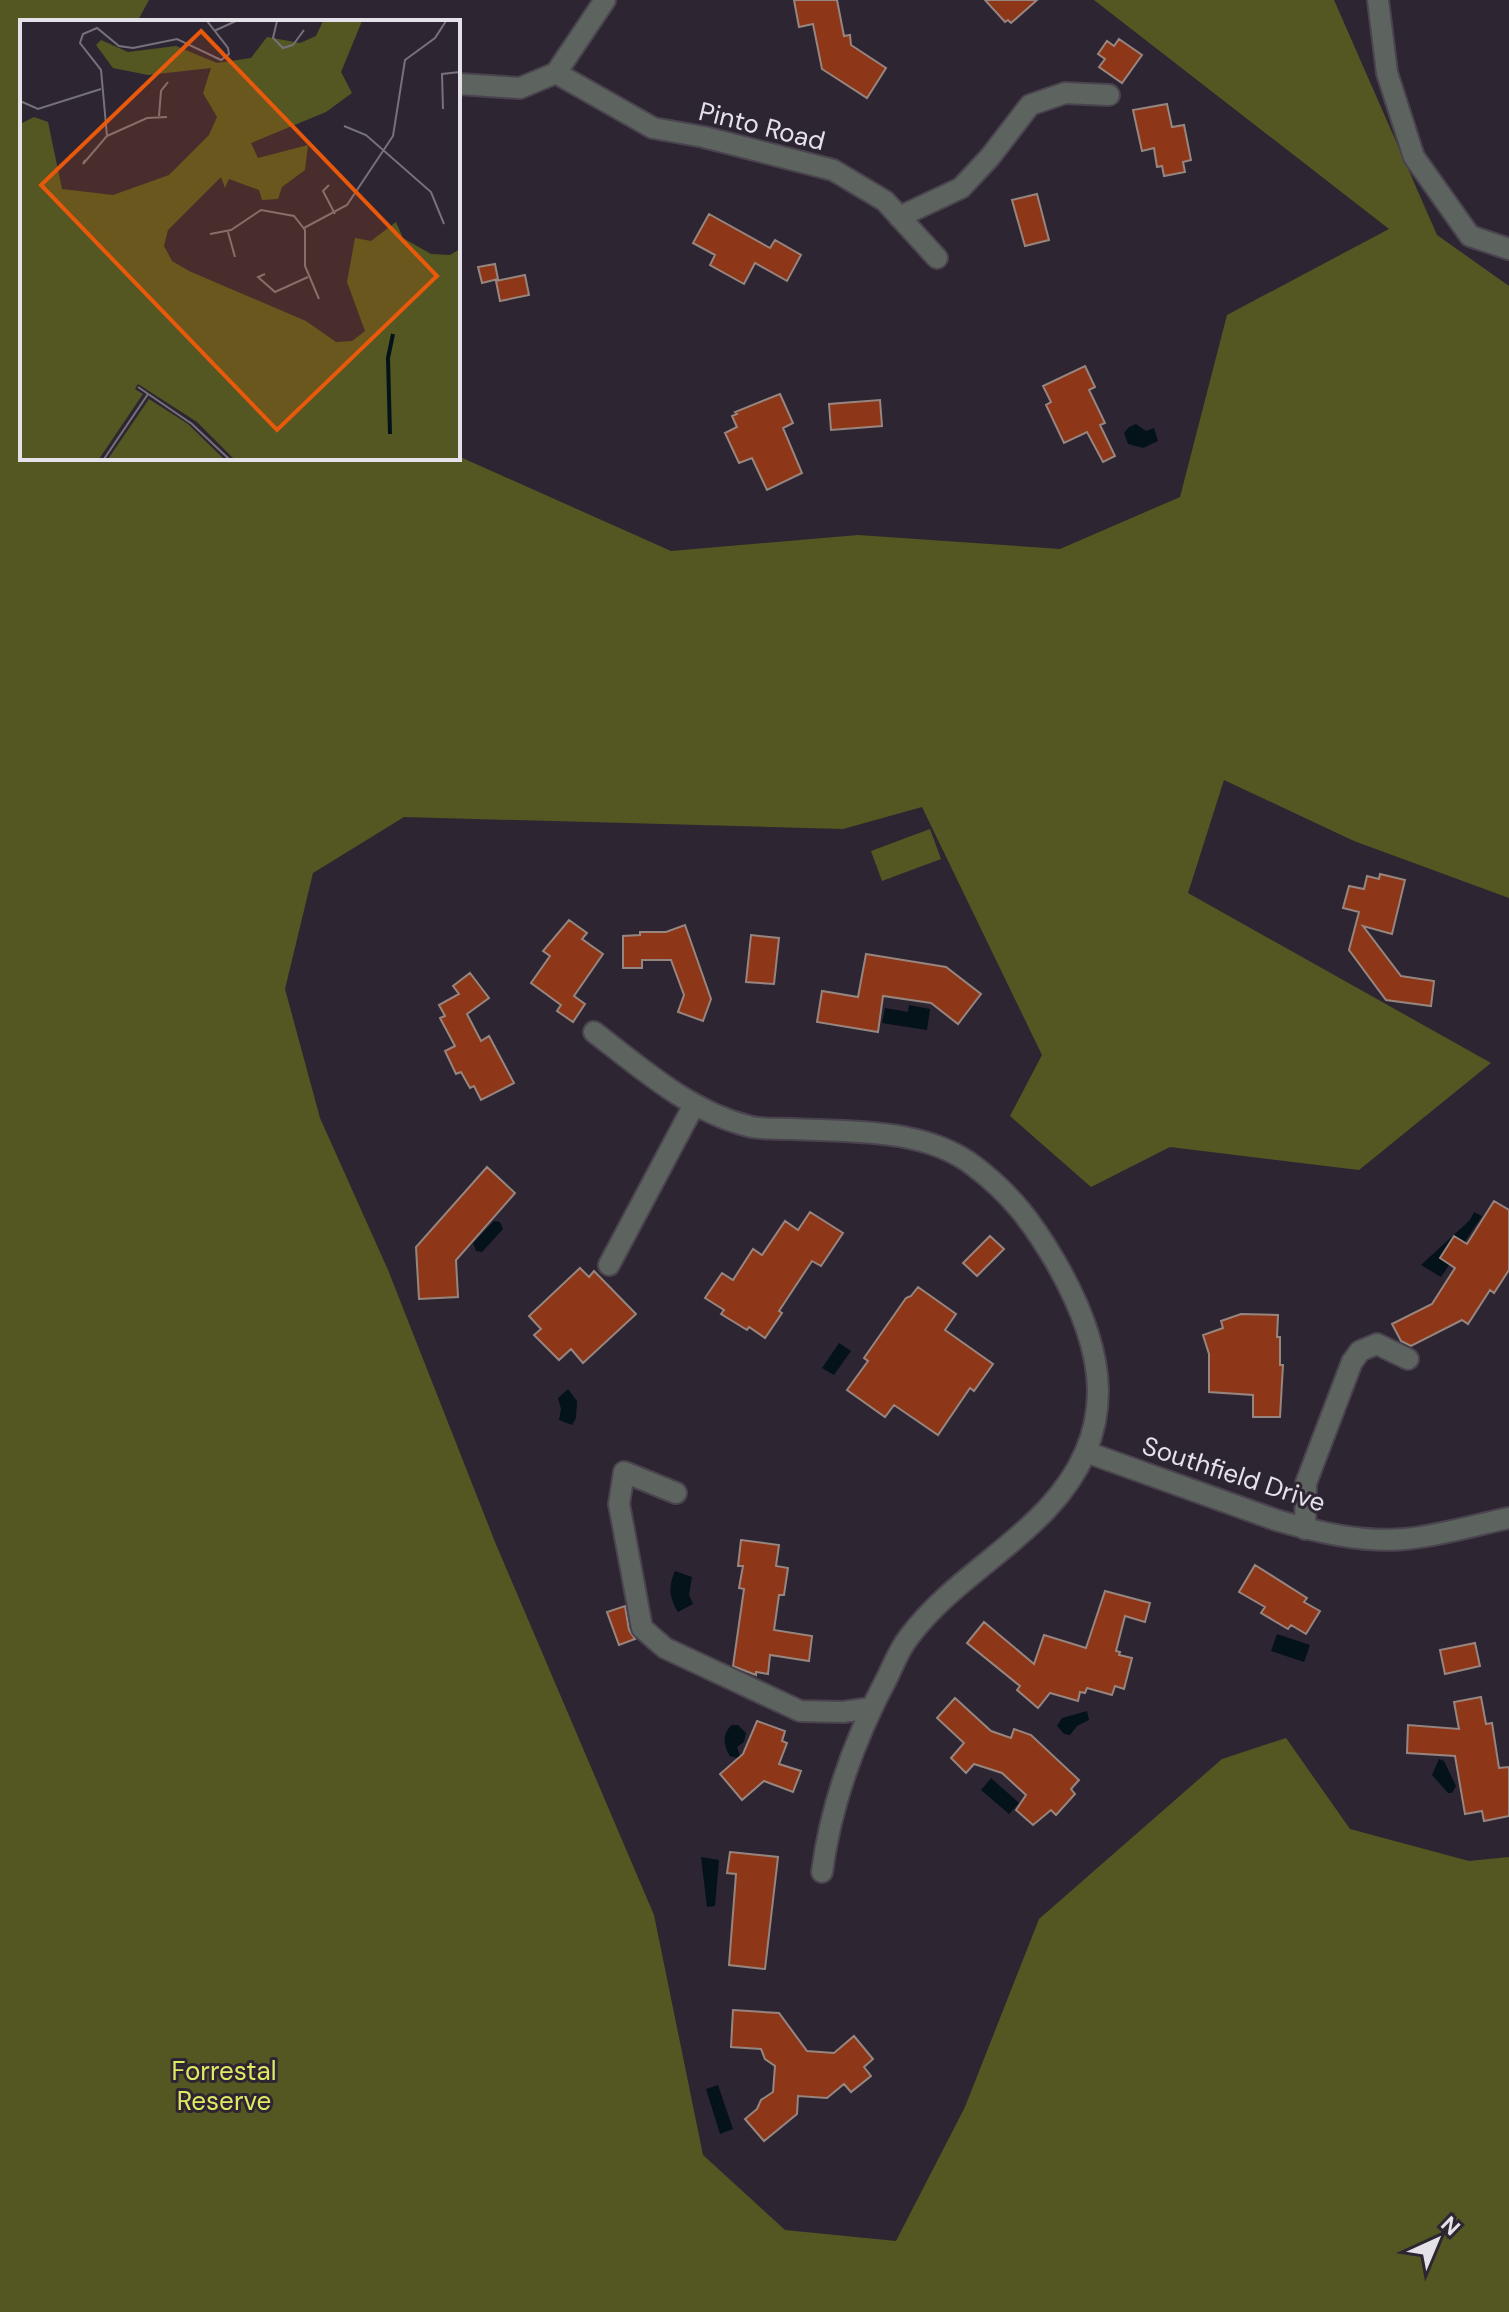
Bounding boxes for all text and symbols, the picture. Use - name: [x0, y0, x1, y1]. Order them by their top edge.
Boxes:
- inset map: [20, 20, 460, 460]
- street label: Pinto Road: [695, 94, 829, 158]
- street label: Southfield Drive: [1138, 1428, 1330, 1520]
- park label: Forrestal Reserve: [172, 2054, 276, 2118]
- north arrow: [1397, 2200, 1477, 2280]
- text: N: [1435, 2210, 1466, 2242]

